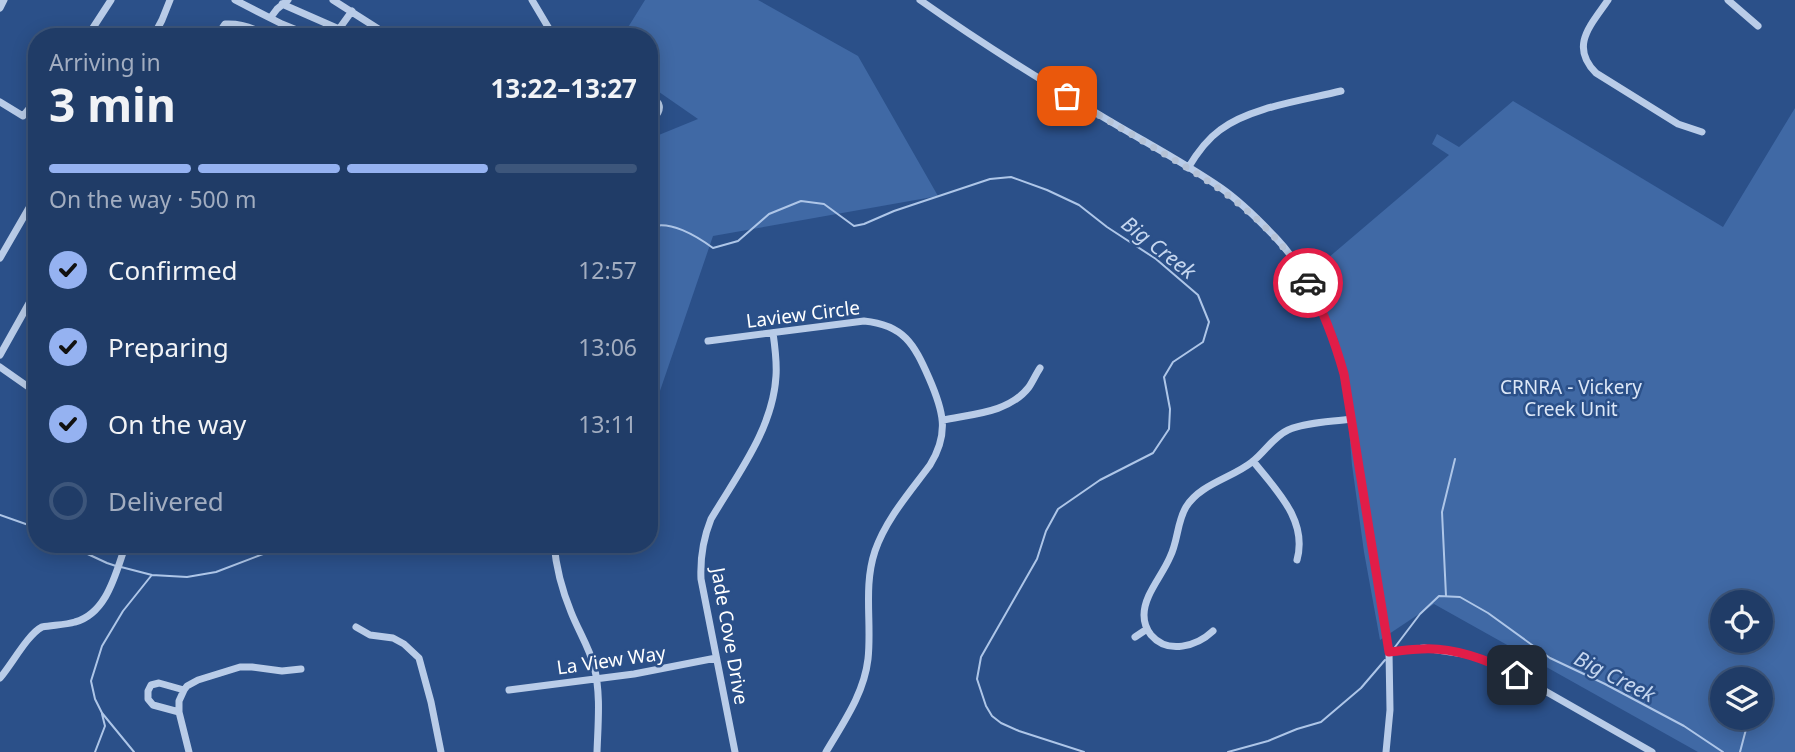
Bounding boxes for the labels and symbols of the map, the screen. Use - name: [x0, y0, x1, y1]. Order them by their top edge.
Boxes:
- pin: [1037, 66, 1097, 126]
- water label: Big Creek: [1116, 209, 1203, 286]
- courier: [1273, 248, 1343, 318]
- street label: Laview Circle: [745, 294, 861, 334]
- park label: CRNRA - Vickery Creek Unit: [1500, 374, 1642, 422]
- street label: Jade Cove Drive: [705, 564, 755, 707]
- street label: La View Way: [555, 639, 667, 681]
- water label: Big Creek: [1570, 644, 1662, 709]
- pin: [1487, 645, 1547, 705]

